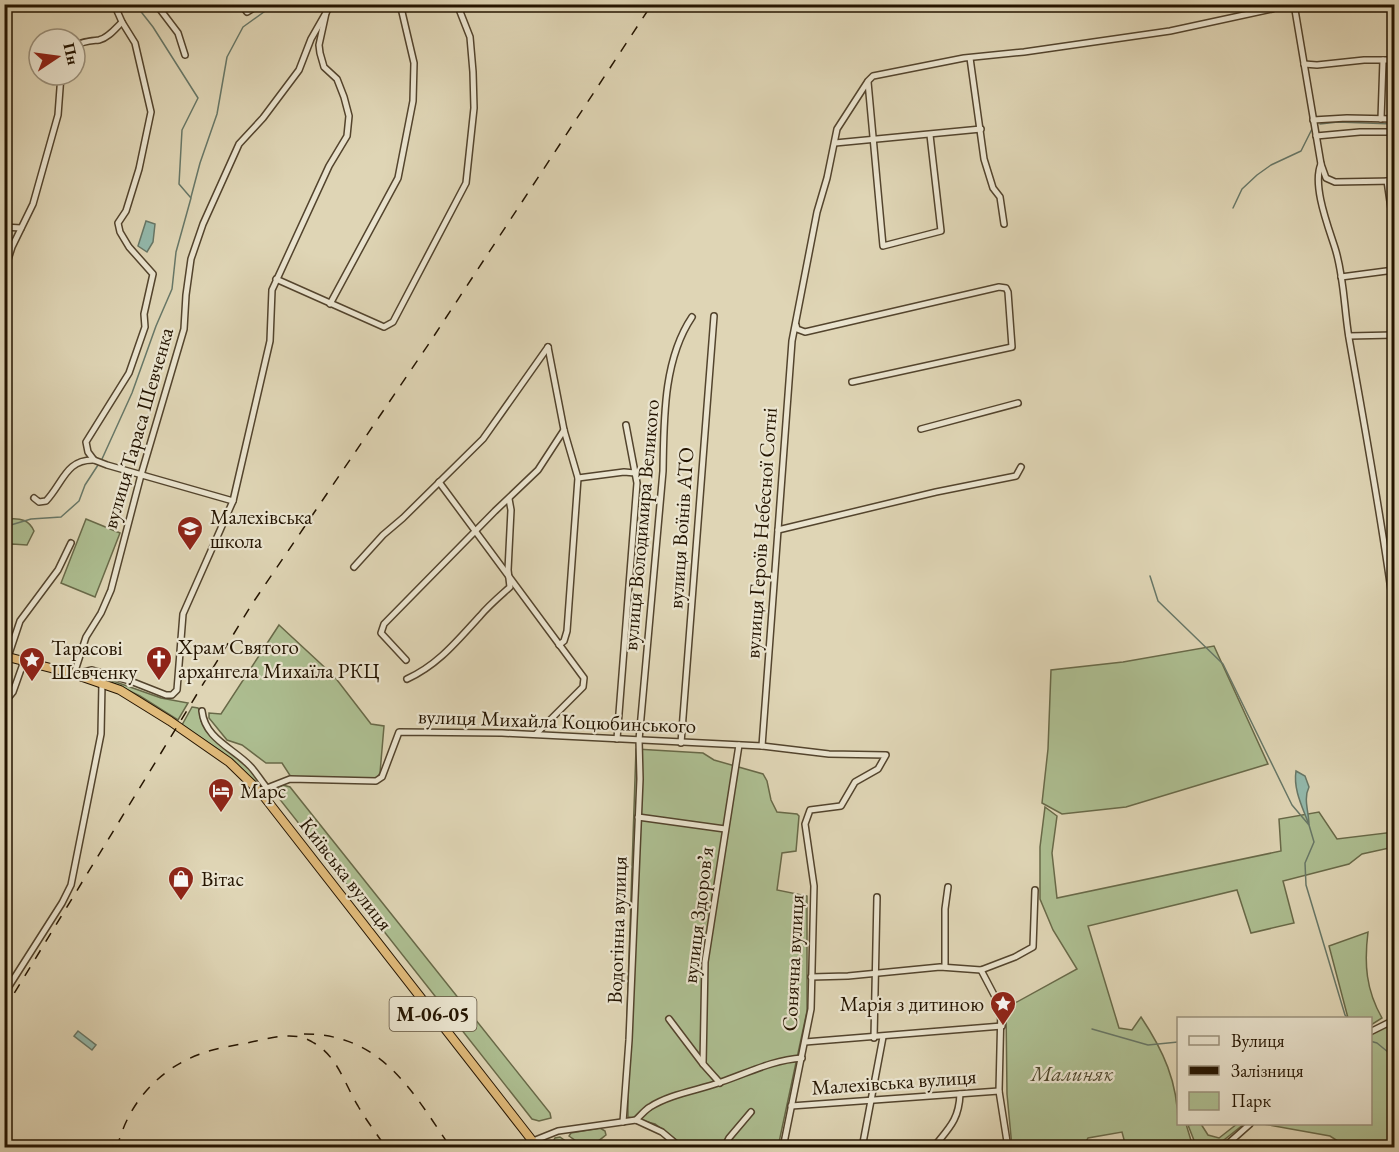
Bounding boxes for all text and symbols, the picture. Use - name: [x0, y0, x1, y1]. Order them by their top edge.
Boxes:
- north arrow: [27, 27, 87, 87]
- text: Пн: [58, 41, 84, 67]
- street label: вулиця Тараса Шевченка: [96, 324, 179, 532]
- street label: вулиця Володимира Великого: [616, 398, 665, 652]
- street label: вулиця Героїв Небесної Сотні: [738, 407, 783, 659]
- street label: вулиця Воїнів АТО: [661, 446, 700, 610]
- place label: Малехівська школа: [210, 503, 313, 554]
- school or university icon: Малехівська школа: [175, 514, 205, 552]
- place label: Храм Святого архангела Михаїла РКЦ: [177, 633, 380, 684]
- place label: Тарасові Шевченку: [51, 634, 138, 685]
- church icon: Храм Святого архангела Михаїла РКЦ: [144, 644, 174, 682]
- place icon: Тарасові Шевченку: [17, 645, 47, 683]
- street label: вулиця Михайла Коцюбинського: [417, 702, 697, 739]
- hotel icon: Марс: [206, 776, 236, 814]
- place label: Марс: [240, 777, 286, 804]
- street label: Київська вулиця: [294, 812, 399, 936]
- street label: вулиця Здоровʼя: [676, 845, 719, 985]
- street label: Водогінна вулиця: [600, 856, 633, 1004]
- shop icon: Вітас: [166, 864, 196, 902]
- place label: Вітас: [201, 865, 244, 892]
- street label: Сонячна вулиця: [775, 894, 810, 1032]
- place icon: Марія з дитиною: [988, 989, 1018, 1027]
- place label: Марія з дитиною: [840, 990, 984, 1017]
- road number: М-06-05: [390, 997, 476, 1031]
- legend: [1177, 1017, 1372, 1125]
- text: Вулиця: [1231, 1029, 1284, 1052]
- text: Залізниця: [1231, 1059, 1304, 1082]
- park label: Малиняк: [1029, 1060, 1114, 1087]
- street label: Малехівська вулиця: [811, 1062, 977, 1101]
- text: Парк: [1231, 1089, 1271, 1112]

